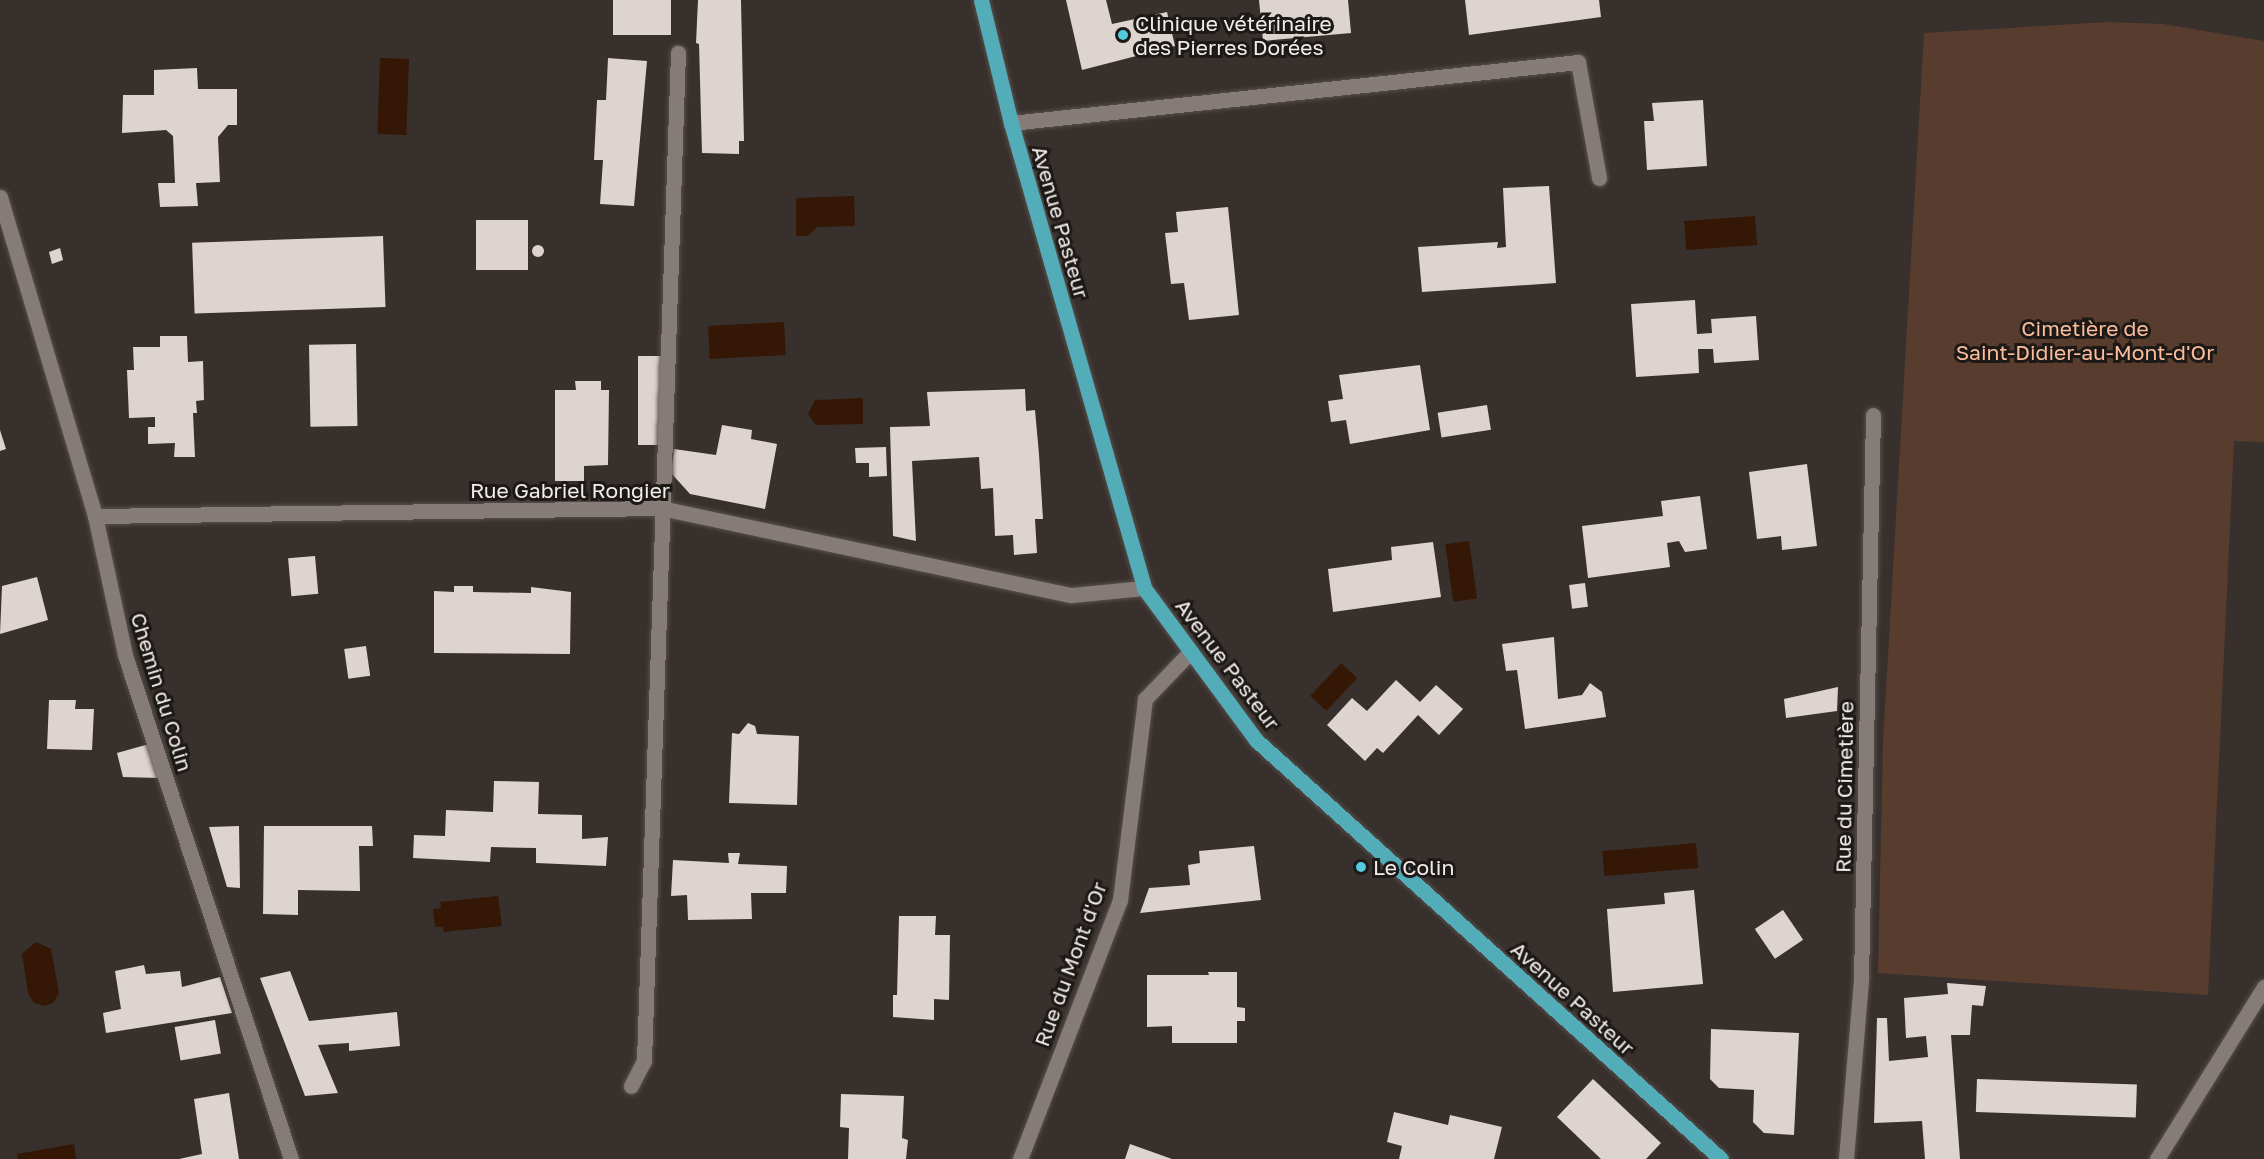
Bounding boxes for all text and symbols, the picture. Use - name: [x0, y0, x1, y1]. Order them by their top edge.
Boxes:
- place label: Clinique vétérinaire des Pierres Dorées: [1135, 10, 1332, 60]
- marker: Clinique vétérinaire des Pierres Dorées: [1116, 28, 1130, 42]
- street label: Avenue Pasteur: [1027, 143, 1095, 301]
- park label: Cimetière de Saint-Didier-au-Mont-d'Or: [1956, 315, 2214, 365]
- street label: Rue Gabriel Rongier: [470, 477, 670, 503]
- street label: Avenue Pasteur: [1171, 594, 1285, 734]
- street label: Chemin du Colin: [126, 610, 198, 774]
- street label: Rue du Cimetière: [1830, 701, 1858, 873]
- place label: Le Colin: [1373, 854, 1454, 880]
- marker: Le Colin: [1354, 860, 1368, 874]
- street label: Rue du Mont d'Or: [1029, 878, 1111, 1050]
- street label: Avenue Pasteur: [1506, 936, 1640, 1060]

